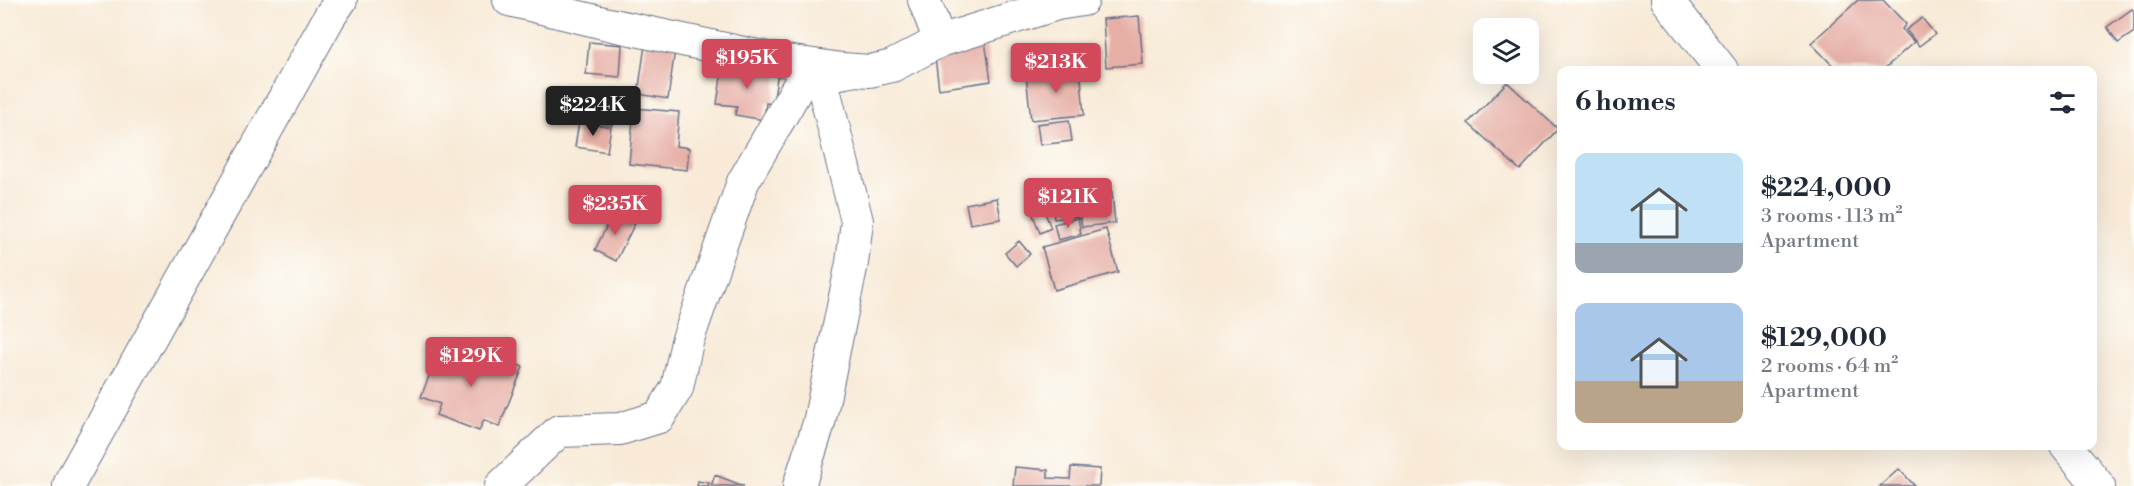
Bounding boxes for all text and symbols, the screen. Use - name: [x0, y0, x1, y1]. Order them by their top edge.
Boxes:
- map controls: [1473, 18, 1539, 84]
- button: layers: [1473, 18, 1539, 84]
- pin: $195K: [705, 39, 789, 90]
- pin: $213K: [1014, 43, 1098, 94]
- text: $195K: [716, 46, 778, 71]
- text: $213K: [1025, 50, 1087, 75]
- pin: $224K: [551, 86, 635, 137]
- text: 6 homes: [1575, 86, 1676, 118]
- icon: filters: [2046, 86, 2079, 119]
- text: $224K: [560, 93, 626, 118]
- text: $224,000: [1761, 172, 1891, 204]
- icon: home: [1623, 177, 1695, 249]
- pin: $121K: [1026, 178, 1110, 229]
- pin: $235K: [573, 185, 657, 236]
- text: $121K: [1038, 185, 1098, 210]
- text: $235K: [582, 192, 648, 217]
- text: 3 rooms · 113 m²: [1761, 204, 1902, 229]
- text: Apartment: [1761, 229, 1859, 254]
- text: $129,000: [1761, 322, 1887, 354]
- icon: home: [1623, 327, 1695, 399]
- pin: $129K: [429, 337, 513, 388]
- text: $129K: [439, 344, 503, 369]
- text: 2 rooms · 64 m²: [1761, 354, 1898, 379]
- text: Apartment: [1761, 379, 1859, 404]

